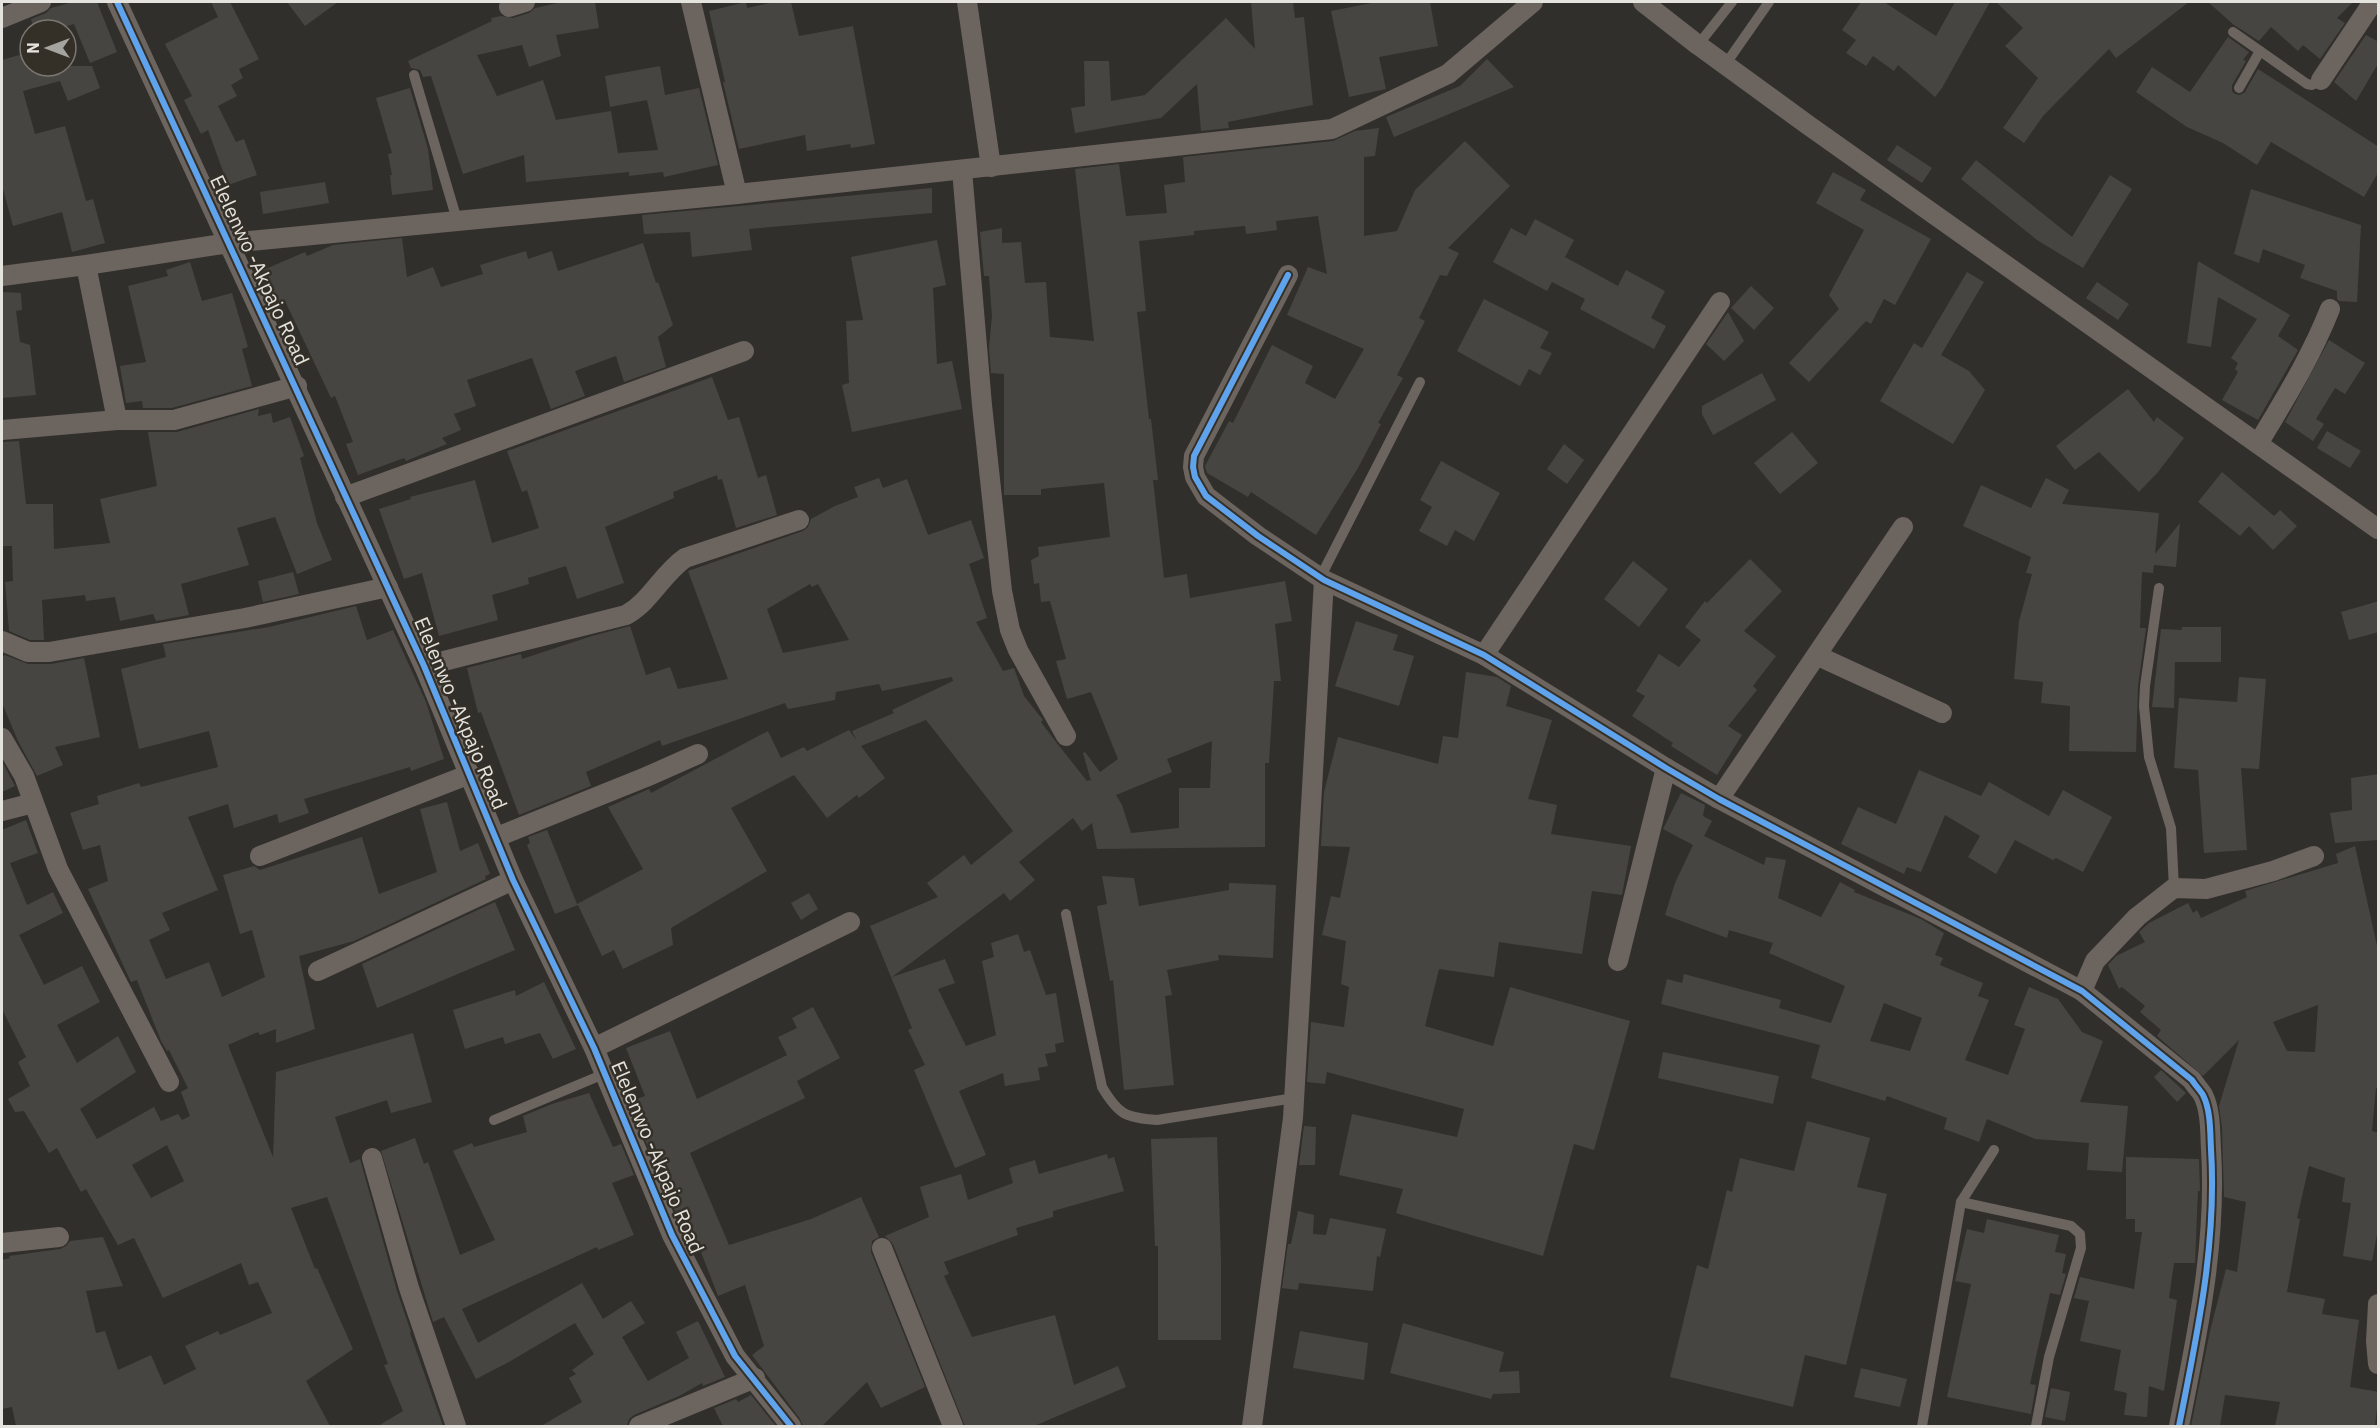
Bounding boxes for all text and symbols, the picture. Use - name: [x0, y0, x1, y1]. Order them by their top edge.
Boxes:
- north arrow: [18, 18, 78, 78]
- text: N: [23, 42, 43, 54]
- street label: Elelenwo -Akpajo Road: [204, 170, 316, 370]
- street label: Elelenwo -Akpajo Road: [408, 612, 514, 814]
- street label: Elelenwo -Akpajo Road: [605, 1056, 711, 1258]

